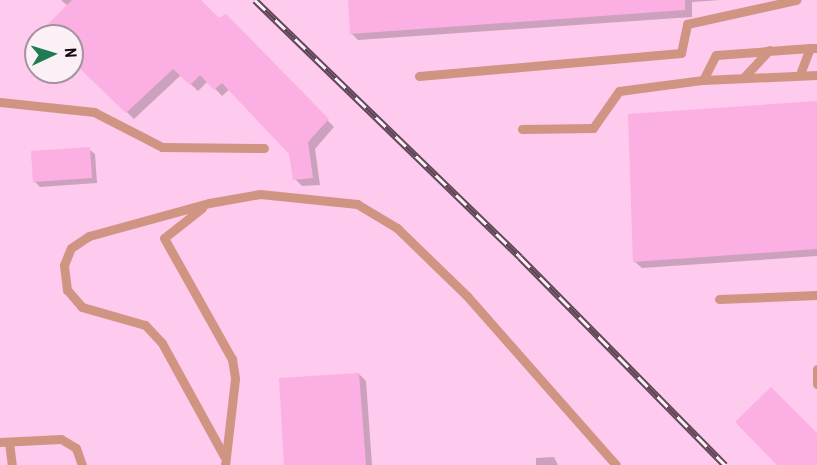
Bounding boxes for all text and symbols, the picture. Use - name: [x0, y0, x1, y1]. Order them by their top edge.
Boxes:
- north arrow: [24, 24, 84, 84]
- text: N: [61, 47, 80, 58]

